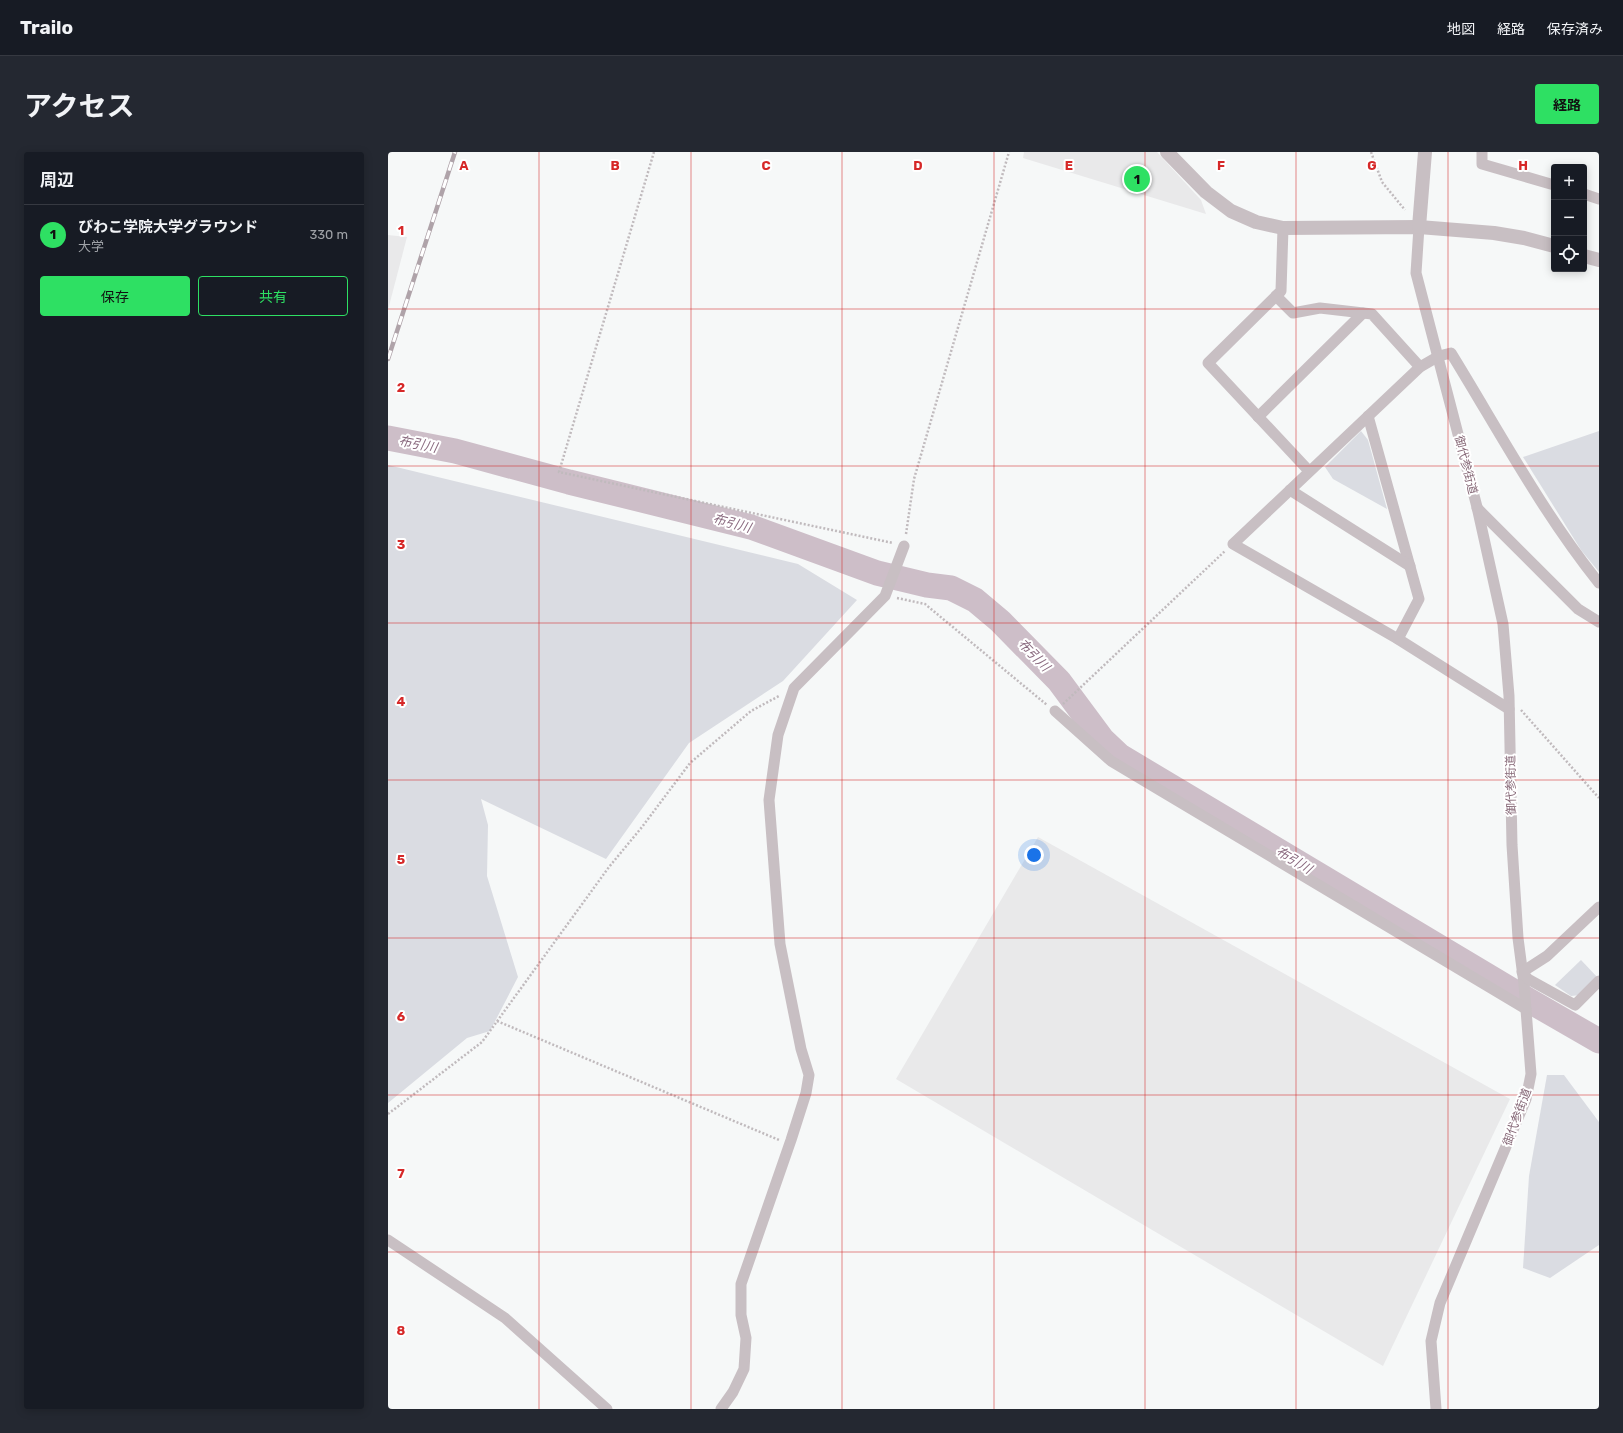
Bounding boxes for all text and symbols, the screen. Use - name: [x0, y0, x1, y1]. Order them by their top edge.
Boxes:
- text: Trailo: [20, 16, 73, 39]
- text: 地図: [1447, 21, 1475, 38]
- text: 経路: [1497, 21, 1525, 38]
- text: 保存済み: [1547, 21, 1603, 38]
- button: 経路: [1535, 84, 1599, 124]
- text: アクセス: [24, 90, 135, 123]
- text: A: [459, 158, 469, 173]
- text: B: [610, 158, 620, 173]
- text: C: [761, 158, 771, 173]
- text: D: [913, 158, 923, 173]
- text: E: [1065, 158, 1073, 173]
- text: F: [1217, 158, 1225, 173]
- text: G: [1367, 158, 1377, 173]
- text: H: [1518, 158, 1528, 173]
- pin: 1: [1124, 164, 1150, 194]
- map controls: [1551, 164, 1587, 272]
- button: +: [1551, 164, 1587, 200]
- text: 周辺: [40, 170, 74, 190]
- button: −: [1551, 200, 1587, 236]
- text: びわこ学院大学グラウンド: [78, 218, 258, 236]
- text: 1: [398, 223, 404, 238]
- text: 1: [50, 227, 56, 242]
- text: 330 m: [309, 227, 348, 242]
- button: locate: [1551, 236, 1587, 272]
- text: 大学: [78, 239, 104, 254]
- button: 保存: [40, 276, 190, 316]
- button: 共有: [198, 276, 348, 316]
- text: 2: [397, 380, 405, 395]
- water label: 布引川: [397, 433, 441, 455]
- street label: 御代参街道: [1452, 434, 1480, 496]
- water label: 布引川: [711, 511, 755, 536]
- text: 3: [397, 537, 406, 552]
- water label: 布引川: [1015, 636, 1054, 676]
- text: 4: [397, 694, 406, 709]
- street label: 御代参街道: [1503, 755, 1519, 815]
- water label: 布引川: [1273, 844, 1316, 877]
- your location: [1024, 845, 1044, 865]
- text: 5: [397, 852, 405, 867]
- text: 6: [397, 1009, 406, 1024]
- street label: 御代参街道: [1500, 1086, 1534, 1148]
- text: 7: [397, 1166, 405, 1181]
- text: 8: [397, 1323, 406, 1338]

